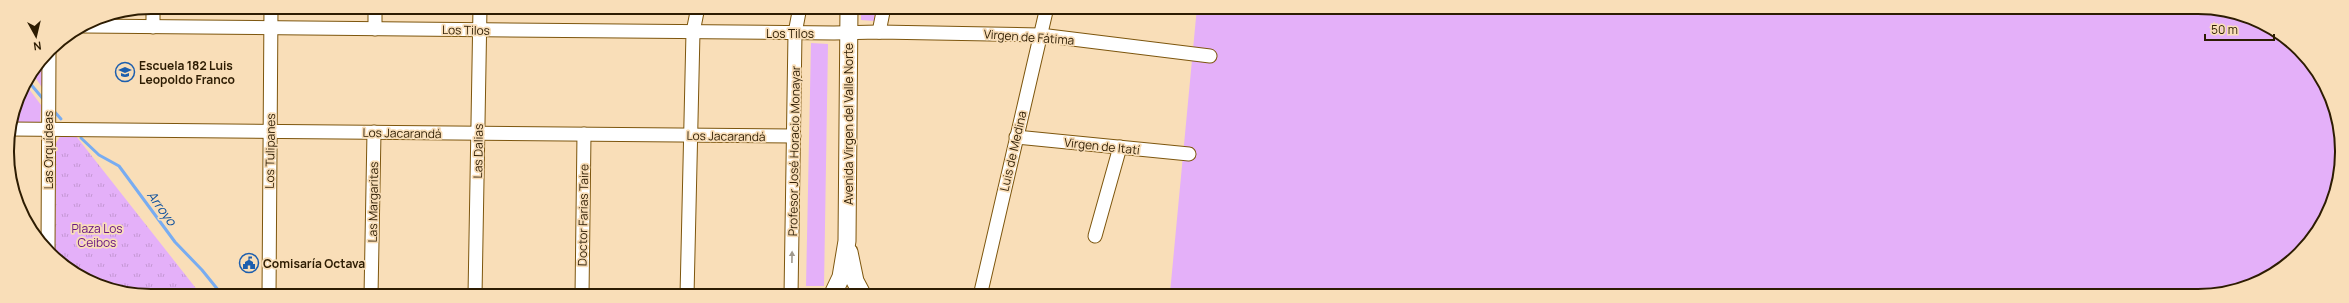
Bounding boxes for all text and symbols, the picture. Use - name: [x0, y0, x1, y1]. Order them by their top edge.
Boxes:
- north arrow: [16, 16, 56, 56]
- scale bar: [2205, 16, 2274, 42]
- street label: Los Tilos: [442, 21, 490, 39]
- text: 50 m: [2211, 21, 2238, 38]
- street label: Los Tilos: [766, 25, 814, 42]
- street label: Virgen de Fátima: [983, 25, 1075, 49]
- text: N: [32, 38, 42, 54]
- street label: Avenida Virgen del Valle Norte: [840, 43, 857, 205]
- place label: Escuela 182 Luis Leopoldo Franco: [139, 57, 235, 88]
- school or university icon: Escuela 182 Luis Leopoldo Franco: [114, 61, 136, 83]
- street label: Profesor José Horacio Monayar: [784, 65, 804, 236]
- street label: Luis de Medina: [995, 109, 1031, 193]
- street label: Las Orquídeas: [40, 111, 57, 189]
- street label: Los Tulipanes: [261, 113, 279, 189]
- street label: Las Dalias: [469, 123, 487, 179]
- street label: Los Jacarandá: [362, 124, 442, 142]
- street label: Los Jacarandá: [686, 127, 766, 145]
- street label: Virgen de Itatí: [1063, 134, 1141, 158]
- street label: Las Margaritas: [364, 161, 382, 243]
- street label: Doctor Farias Taire: [574, 164, 592, 266]
- water label: Arroyo: [143, 187, 182, 230]
- park label: Plaza Los Ceibos: [71, 220, 123, 251]
- one-way arrow: [789, 250, 795, 263]
- public building icon: Comisaría Octava: [238, 252, 260, 274]
- place label: Comisaría Octava: [263, 255, 365, 272]

